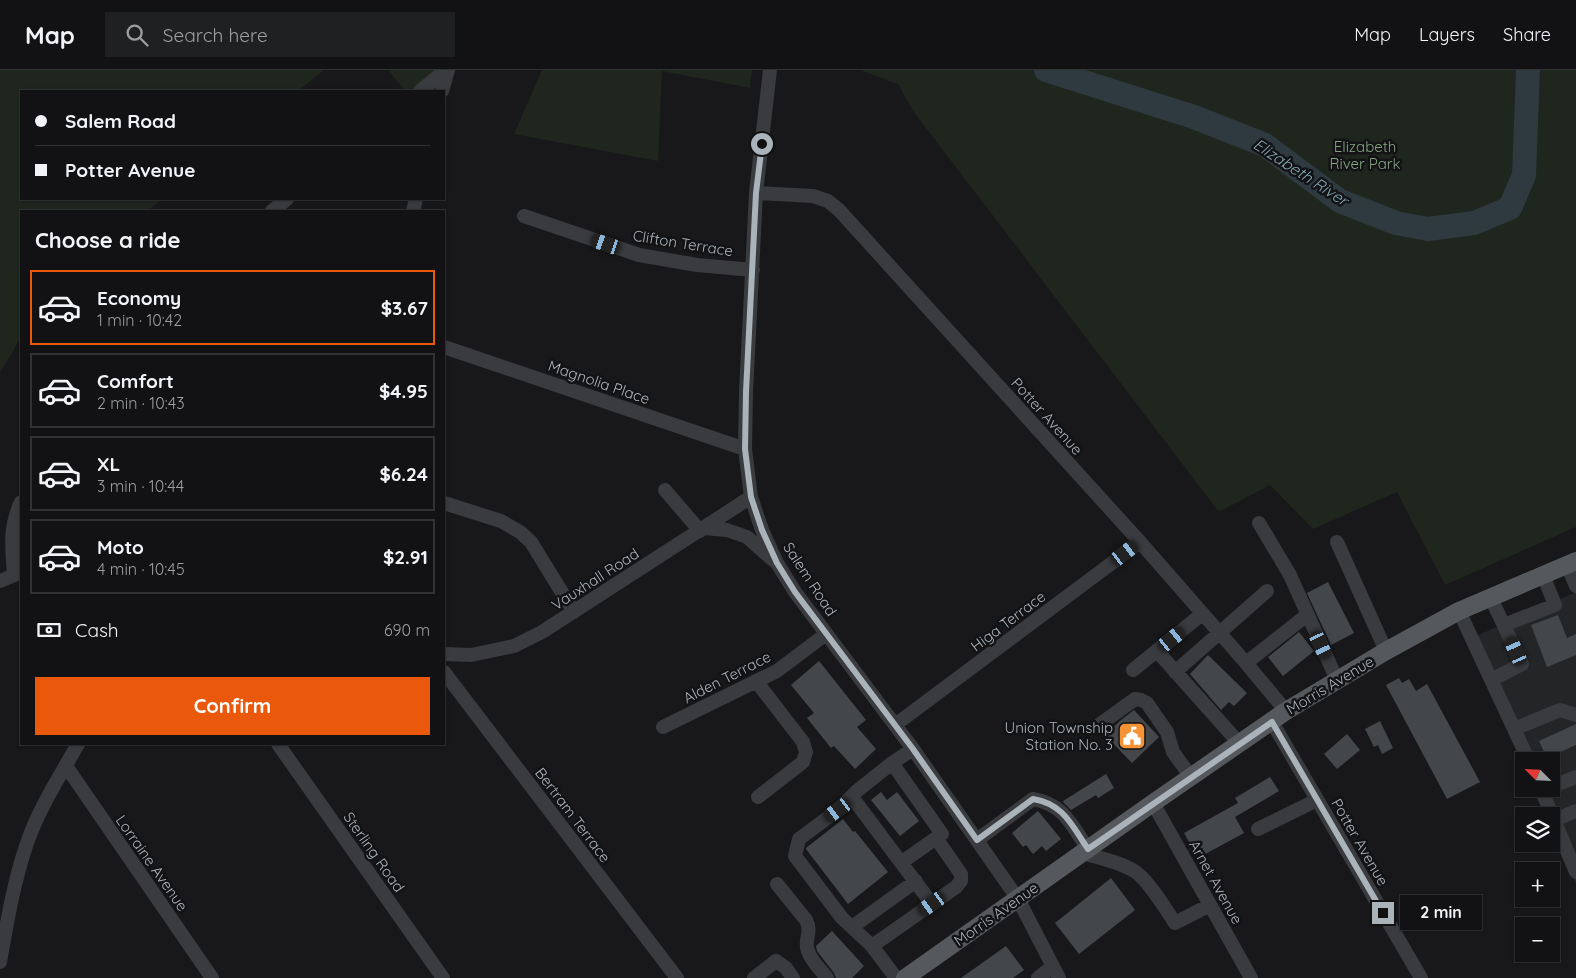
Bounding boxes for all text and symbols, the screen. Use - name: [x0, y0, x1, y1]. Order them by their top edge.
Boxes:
- search box: [105, 12, 455, 57]
- text: Map: [25, 20, 75, 50]
- icon: search: [123, 21, 151, 49]
- text: Search here: [163, 23, 268, 47]
- text: Map: [1354, 23, 1391, 46]
- text: Layers: [1419, 23, 1475, 46]
- text: Share: [1503, 23, 1551, 46]
- text: Salem Road: [65, 109, 176, 133]
- route start: [751, 133, 773, 155]
- water label: Elizabeth River: [1250, 134, 1354, 211]
- park label: Elizabeth River Park: [1329, 137, 1401, 173]
- text: Potter Avenue: [65, 158, 195, 182]
- text: Choose a ride: [35, 226, 180, 254]
- street label: Clifton Terrace: [632, 226, 734, 260]
- car: [589, 232, 622, 256]
- icon: car: [37, 285, 82, 330]
- text: Economy: [97, 286, 181, 310]
- text: $3.67: [381, 296, 428, 320]
- text: 1 min · 10:42: [97, 310, 182, 330]
- street label: Magnolia Place: [546, 356, 652, 408]
- icon: car: [37, 368, 82, 413]
- text: Comfort: [97, 369, 174, 393]
- street label: Potter Avenue: [1007, 373, 1087, 459]
- text: $4.95: [379, 379, 428, 403]
- text: 2 min · 10:43: [97, 393, 185, 413]
- icon: car: [37, 451, 82, 496]
- text: XL: [97, 452, 120, 476]
- text: $6.24: [379, 462, 428, 486]
- text: 3 min · 10:44: [97, 476, 184, 496]
- icon: car: [37, 534, 82, 579]
- text: Moto: [97, 535, 144, 559]
- street label: Salem Road: [779, 538, 841, 620]
- car: [1108, 538, 1141, 568]
- street label: Vauxhall Road: [548, 544, 642, 614]
- text: $2.91: [383, 545, 428, 569]
- text: 4 min · 10:45: [97, 559, 185, 579]
- street label: Higa Terrace: [967, 587, 1049, 655]
- icon: cash: [35, 616, 63, 644]
- text: Cash: [75, 618, 119, 642]
- text: 690 m: [384, 620, 430, 640]
- car: [1155, 624, 1188, 654]
- car: [1307, 628, 1334, 662]
- car: [1503, 634, 1528, 668]
- street label: Alden Terrace: [680, 647, 774, 707]
- street label: Morris Avenue: [1283, 651, 1377, 719]
- button: Confirm: [35, 677, 430, 735]
- place label: Union Township Station No. 3: [1004, 718, 1113, 754]
- public building icon: Union Township Station No. 3: [1117, 721, 1147, 751]
- north arrow: [1515, 752, 1560, 798]
- map controls: [1515, 752, 1560, 962]
- street label: Bertram Terrace: [531, 764, 615, 866]
- car: [821, 795, 854, 825]
- street label: Potter Avenue: [1327, 795, 1393, 889]
- button: layers: [1515, 807, 1560, 852]
- street label: Sterling Road: [339, 808, 409, 896]
- street label: Lorraine Avenue: [112, 811, 192, 915]
- street label: Arnet Avenue: [1185, 837, 1247, 927]
- button: +: [1515, 862, 1560, 907]
- street label: Morris Avenue: [950, 878, 1042, 950]
- car: [915, 889, 948, 919]
- callout: 2 min: [1400, 896, 1483, 930]
- route end: [1372, 902, 1394, 924]
- text: 2 min: [1420, 902, 1462, 922]
- button: −: [1515, 917, 1560, 962]

